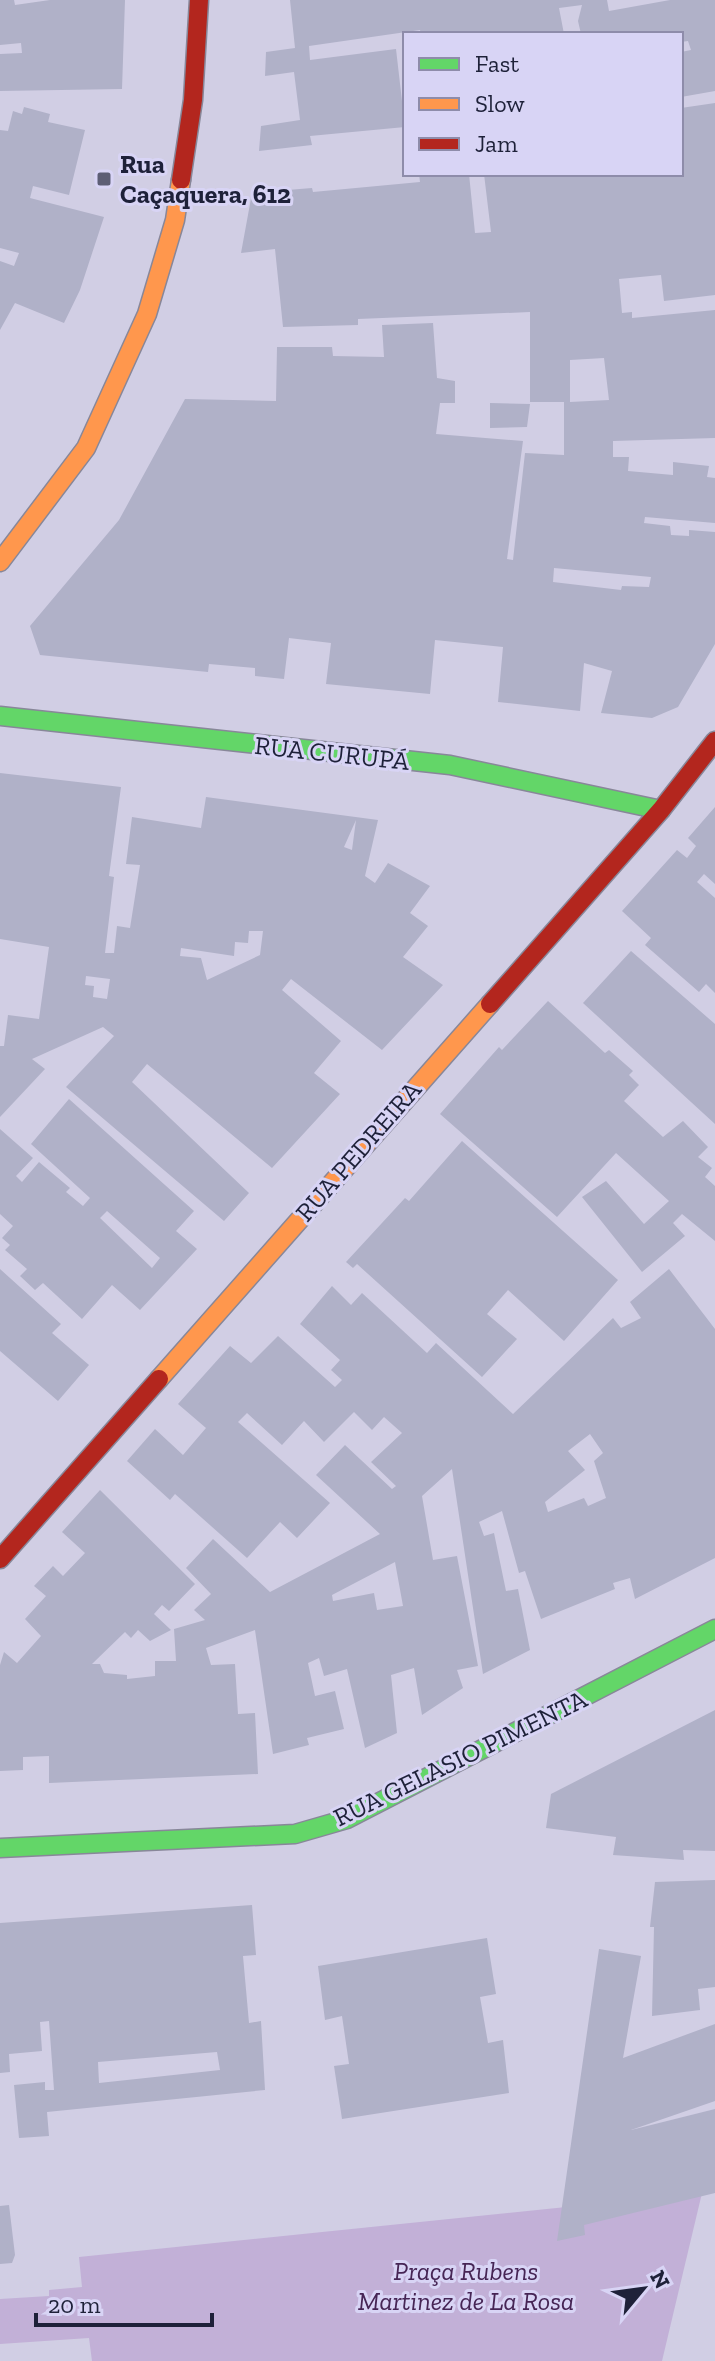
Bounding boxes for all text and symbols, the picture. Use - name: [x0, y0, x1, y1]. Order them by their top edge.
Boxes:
- legend: [403, 32, 683, 176]
- text: Fast: [475, 49, 519, 78]
- text: Slow: [475, 89, 525, 118]
- text: Jam: [475, 129, 518, 158]
- place label: Rua Caçaquera, 612: [120, 148, 291, 210]
- marker: Rua Caçaquera, 612: [95, 170, 113, 188]
- street label: RUA CURUPÁ: [253, 729, 412, 777]
- street label: RUA PEDREIRA: [288, 1073, 428, 1228]
- street label: RUA GELASIO PIMENTA: [328, 1682, 593, 1833]
- north arrow: [603, 2249, 683, 2329]
- park label: Praça Rubens Martinez de La Rosa: [358, 2255, 574, 2317]
- text: N: [644, 2266, 676, 2294]
- scale bar: [36, 2277, 212, 2327]
- text: 20 m: [48, 2290, 101, 2319]

